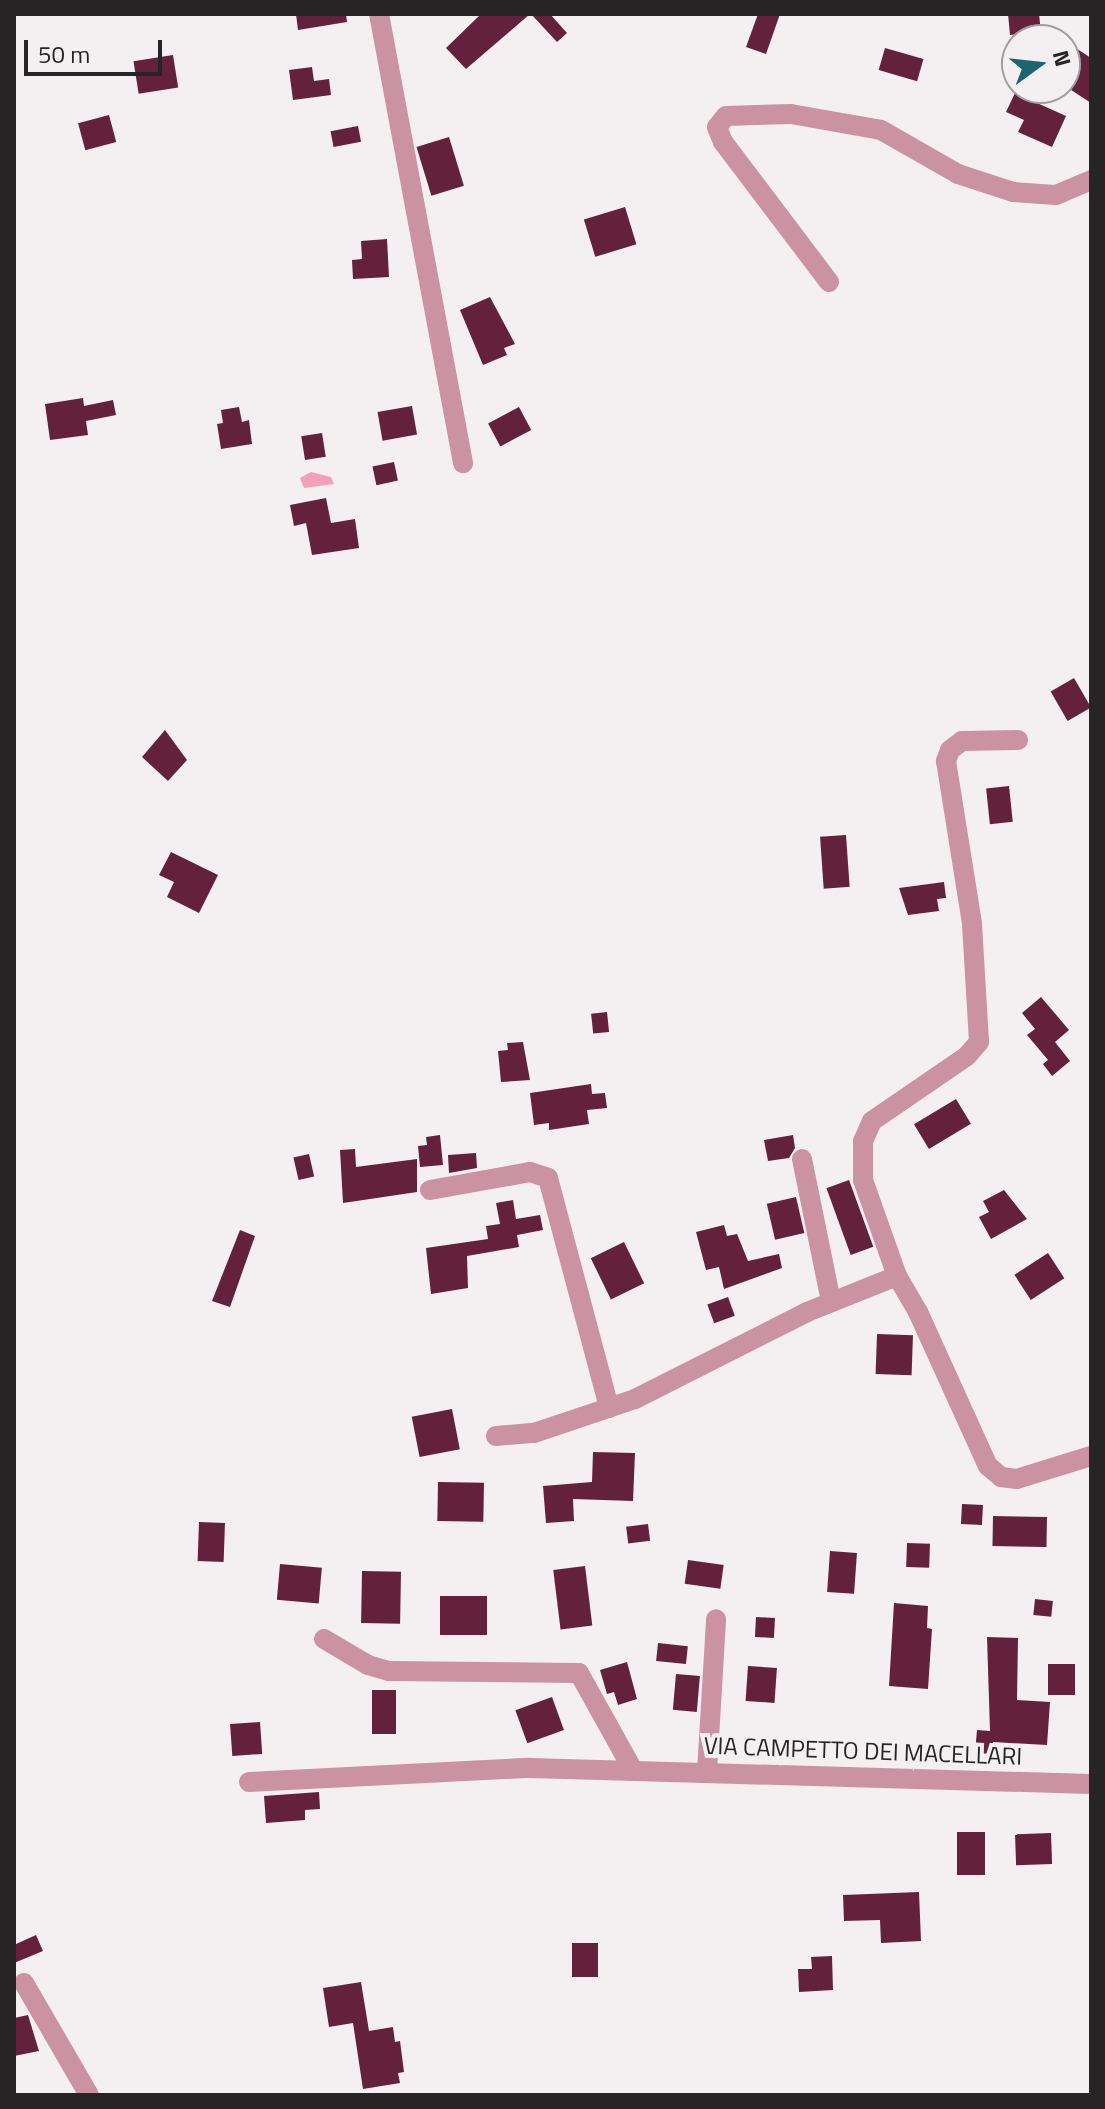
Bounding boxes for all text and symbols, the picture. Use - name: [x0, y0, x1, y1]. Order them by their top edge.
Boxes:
- scale bar: [28, 24, 166, 74]
- north arrow: [1001, 24, 1081, 104]
- text: 50 m: [38, 36, 90, 72]
- text: N: [1044, 47, 1081, 70]
- street label: VIA CAMPETTO DEI MACELLARI: [703, 1731, 1023, 1771]

